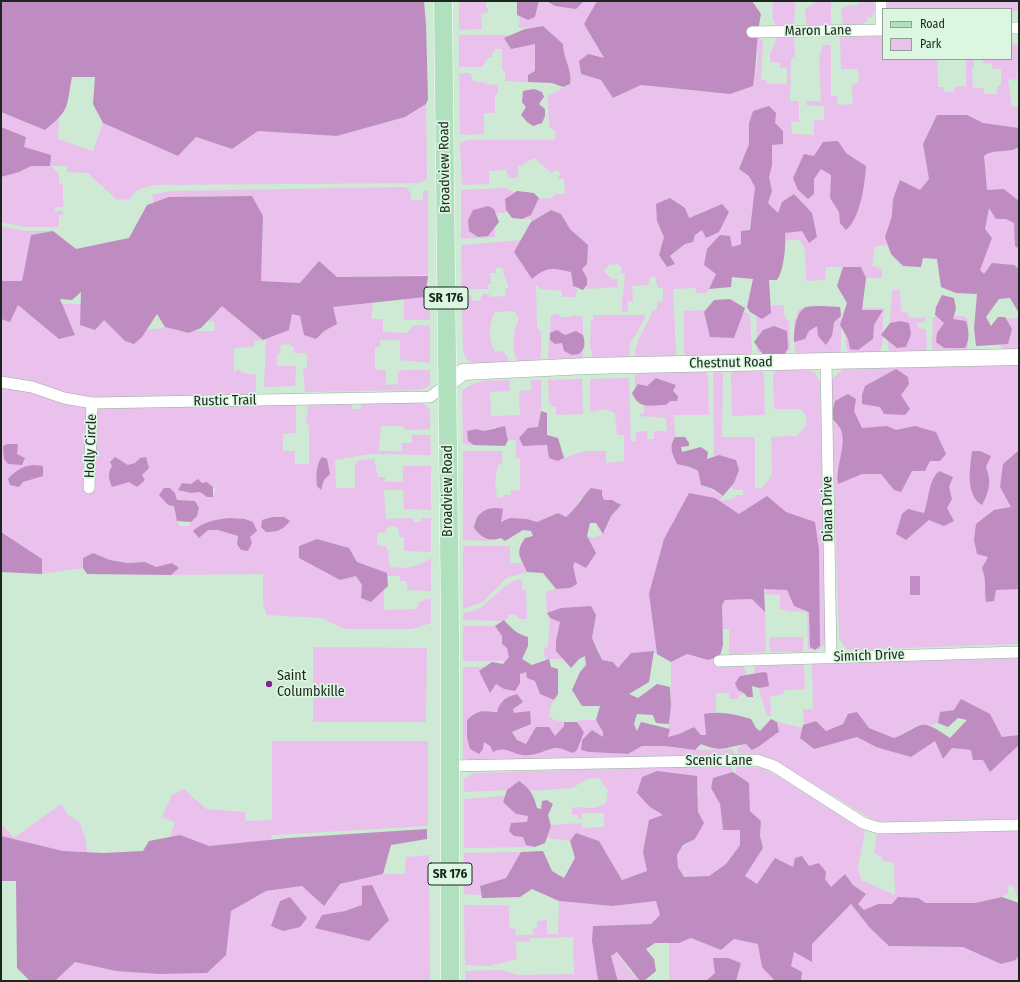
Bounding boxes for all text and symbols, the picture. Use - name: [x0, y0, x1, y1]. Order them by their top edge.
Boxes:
- legend: [882, 8, 1012, 60]
- text: Road: [920, 17, 945, 31]
- street label: Maron Lane: [785, 22, 851, 40]
- text: Park: [920, 37, 941, 51]
- street label: Broadview Road: [436, 121, 454, 213]
- road number: SR 176: [424, 287, 468, 309]
- street label: Chestnut Road: [689, 354, 773, 372]
- street label: Rustic Trail: [193, 392, 257, 410]
- street label: Holly Circle: [81, 414, 101, 478]
- street label: Broadview Road: [440, 445, 456, 537]
- street label: Diana Drive: [819, 476, 837, 542]
- street label: Simich Drive: [833, 646, 905, 666]
- place label: Saint Columbkille: [277, 668, 345, 700]
- marker: Saint Columbkille: [264, 679, 274, 689]
- street label: Scenic Lane: [685, 753, 753, 769]
- road number: SR 176: [428, 863, 472, 885]

